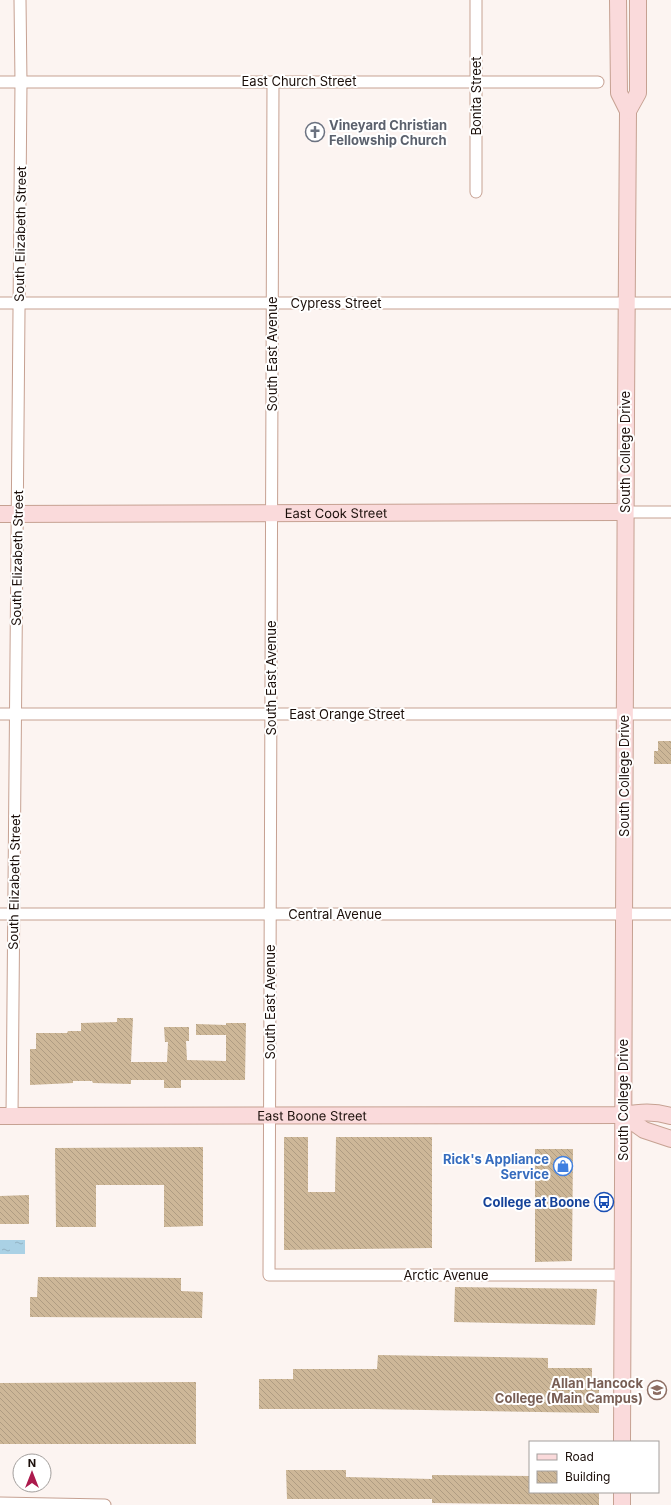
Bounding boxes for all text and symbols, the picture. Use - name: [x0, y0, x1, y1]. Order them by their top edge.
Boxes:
- street label: Bonita Street: [468, 56, 484, 136]
- street label: East Church Street: [242, 73, 356, 89]
- place label: Vineyard Christian Fellowship Church: [329, 117, 447, 148]
- church icon: Vineyard Christian Fellowship Church: [304, 121, 326, 143]
- street label: South Elizabeth Street: [11, 166, 29, 302]
- street label: Cypress Street: [290, 295, 382, 311]
- street label: South East Avenue: [264, 297, 280, 411]
- street label: South College Drive: [617, 391, 633, 513]
- street label: South Elizabeth Street: [8, 490, 26, 626]
- street label: East Cook Street: [285, 505, 387, 521]
- street label: South East Avenue: [263, 621, 279, 735]
- street label: East Orange Street: [289, 706, 405, 722]
- street label: South College Drive: [616, 715, 632, 837]
- street label: South Elizabeth Street: [5, 814, 23, 950]
- street label: Central Avenue: [288, 906, 382, 922]
- street label: South East Avenue: [262, 945, 278, 1059]
- street label: South College Drive: [615, 1039, 631, 1161]
- street label: East Boone Street: [257, 1107, 367, 1124]
- place label: Rick's Appliance Service: [443, 1151, 549, 1182]
- shop icon: Rick's Appliance Service: [552, 1155, 574, 1177]
- bus stop icon: College at Boone: [593, 1191, 615, 1213]
- place label: College at Boone: [483, 1194, 590, 1210]
- street label: Arctic Avenue: [403, 1267, 489, 1283]
- place label: Allan Hancock College (Main Campus): [495, 1375, 643, 1406]
- school or university icon: Allan Hancock College (Main Campus): [646, 1379, 668, 1401]
- legend: [529, 1441, 659, 1493]
- text: Road: [565, 1449, 594, 1464]
- north arrow: [12, 1453, 52, 1493]
- text: N: [28, 1456, 36, 1470]
- text: Building: [565, 1469, 610, 1484]

